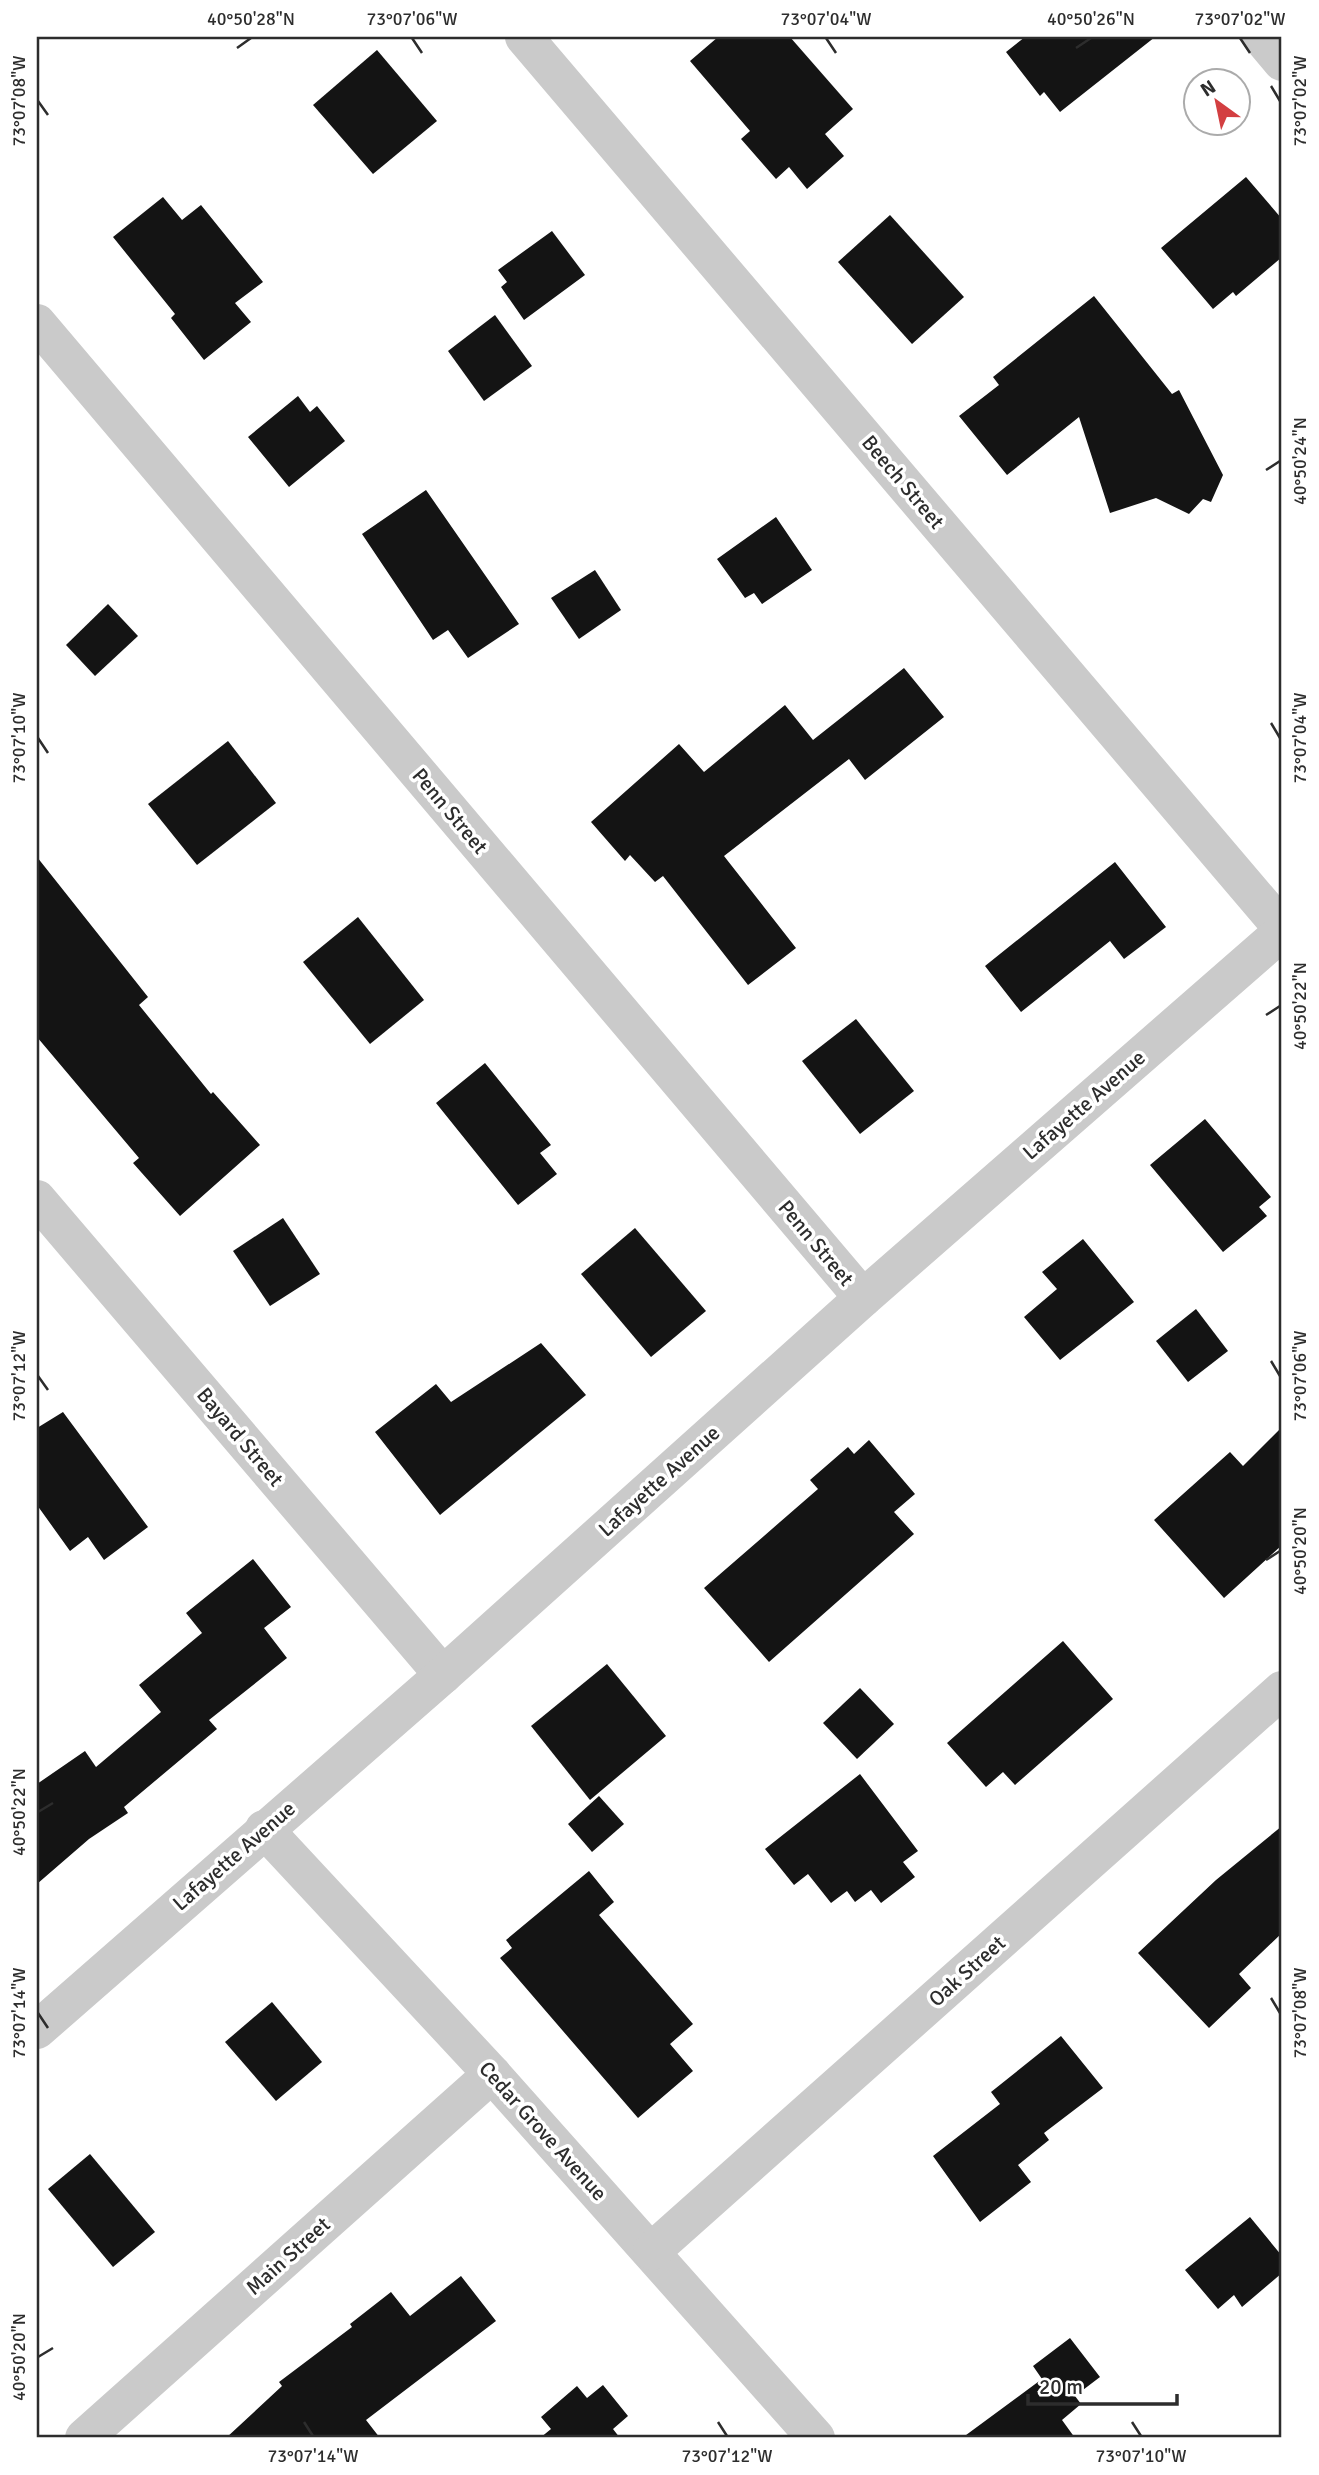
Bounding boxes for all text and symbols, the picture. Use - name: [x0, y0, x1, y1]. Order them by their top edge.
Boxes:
- text: 40°50'28"N: [207, 8, 295, 30]
- text: 73°07'06"W: [367, 8, 457, 30]
- text: 73°07'04"W: [781, 8, 871, 30]
- text: 40°50'26"N: [1047, 8, 1135, 30]
- text: 73°07'02"W: [1195, 8, 1285, 30]
- text: 73°07'08"W: [8, 56, 30, 146]
- text: 73°07'02"W: [1289, 56, 1311, 146]
- north arrow: [1182, 66, 1252, 136]
- text: N: [1196, 75, 1220, 102]
- text: 40°50'24"N: [1289, 417, 1311, 505]
- street label: Beech Street: [856, 430, 950, 534]
- text: 73°07'10"W: [8, 693, 30, 783]
- text: 73°07'04"W: [1289, 693, 1311, 783]
- street label: Penn Street: [407, 763, 493, 859]
- text: 40°50'22"N: [1289, 962, 1311, 1050]
- street label: Lafayette Avenue: [1017, 1045, 1151, 1165]
- street label: Penn Street: [773, 1195, 859, 1291]
- text: 73°07'12"W: [8, 1331, 30, 1421]
- text: 73°07'06"W: [1289, 1331, 1311, 1421]
- street label: Bayard Street: [191, 1382, 289, 1492]
- street label: Lafayette Avenue: [593, 1420, 725, 1542]
- text: 40°50'20"N: [1289, 1507, 1311, 1595]
- text: 40°50'22"N: [8, 1768, 30, 1856]
- street label: Lafayette Avenue: [167, 1796, 301, 1916]
- street label: Oak Street: [923, 1930, 1011, 2012]
- text: 73°07'14"W: [8, 1968, 30, 2058]
- text: 73°07'08"W: [1289, 1968, 1311, 2058]
- street label: Cedar Grove Avenue: [474, 2056, 612, 2206]
- street label: Main Street: [241, 2211, 335, 2301]
- text: 40°50'20"N: [8, 2313, 30, 2401]
- scale bar: [1028, 2363, 1177, 2407]
- text: 20 m: [1039, 2374, 1083, 2400]
- text: 73°07'14"W: [268, 2445, 358, 2467]
- text: 73°07'12"W: [682, 2445, 772, 2467]
- text: 73°07'10"W: [1096, 2445, 1186, 2467]

